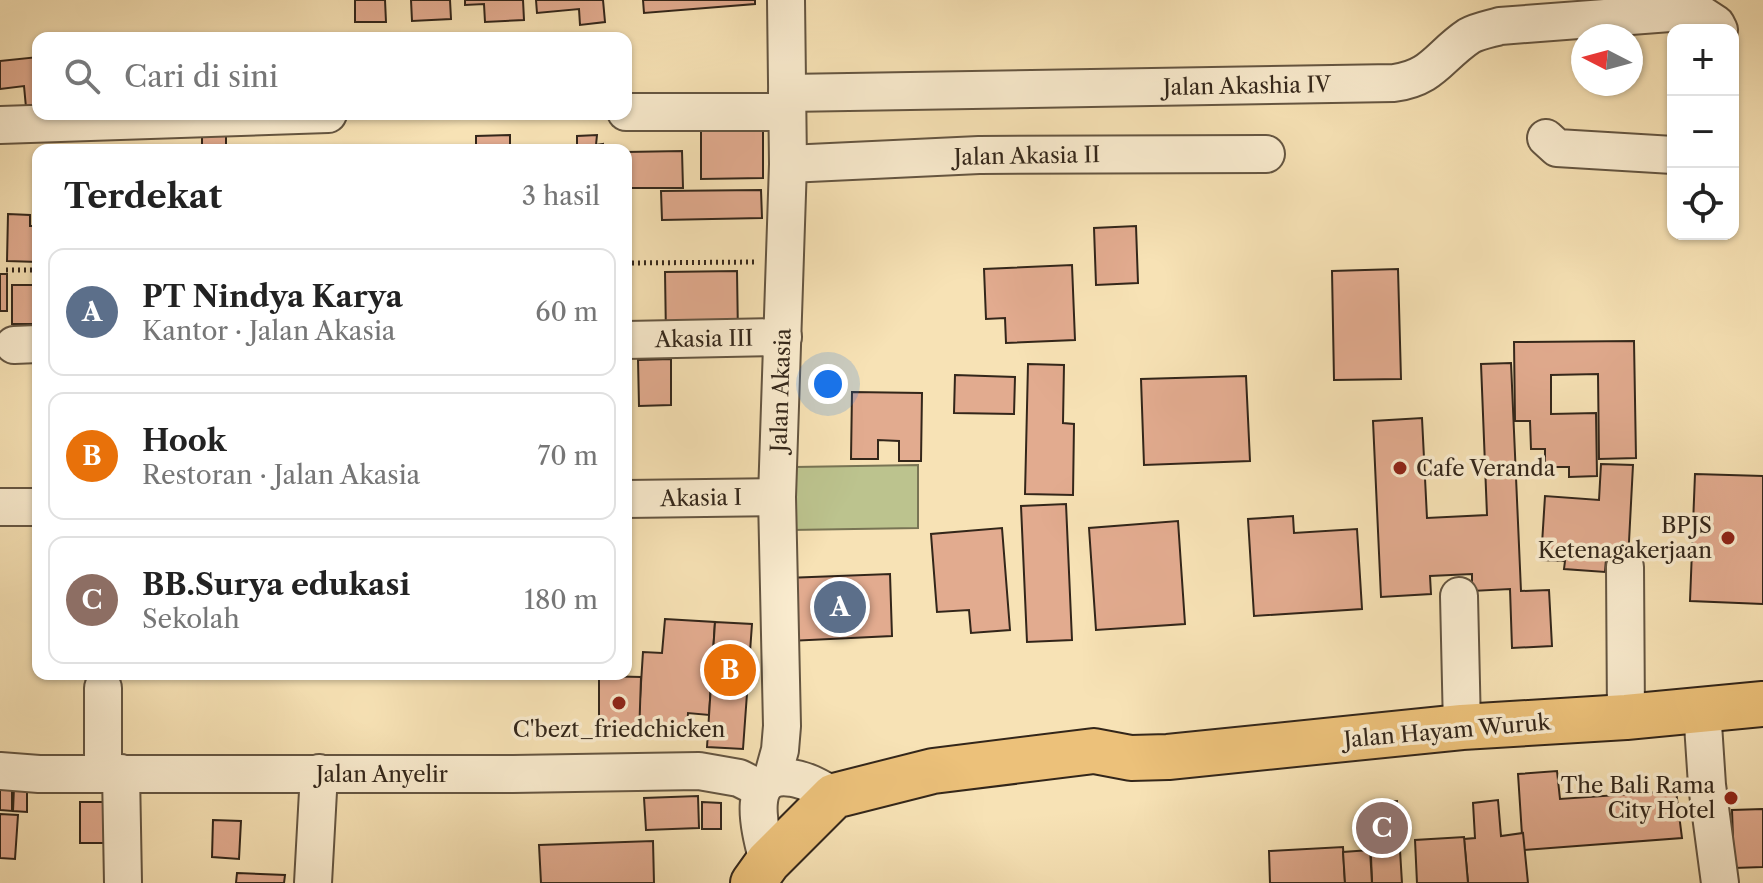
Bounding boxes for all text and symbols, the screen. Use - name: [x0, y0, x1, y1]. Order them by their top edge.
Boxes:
- north arrow: [1571, 24, 1643, 96]
- map controls: [1667, 24, 1739, 240]
- button: +: [1667, 24, 1739, 96]
- search box: [32, 32, 632, 120]
- icon: search: [60, 54, 104, 98]
- text: Cari di sini: [124, 58, 278, 95]
- street label: Jalan Akashia IV: [1160, 71, 1332, 101]
- button: −: [1667, 96, 1739, 168]
- street label: Jalan Akasia II: [951, 141, 1100, 171]
- button: locate: [1667, 168, 1739, 240]
- text: Terdekat: [64, 175, 222, 217]
- text: 3 hasil: [522, 180, 600, 212]
- text: PT Nindya Karya: [142, 278, 403, 315]
- text: A: [82, 296, 102, 328]
- text: 60 m: [535, 296, 598, 328]
- text: Kantor · Jalan Akasia: [142, 315, 396, 347]
- street label: Akasia III: [654, 325, 753, 353]
- street label: Jalan Akasia: [765, 327, 797, 455]
- your location: [808, 364, 848, 404]
- text: Hook: [142, 422, 227, 459]
- text: B: [82, 440, 102, 472]
- text: 70 m: [538, 440, 598, 472]
- place label: Cafe Veranda: [1416, 455, 1556, 482]
- text: Restoran · Jalan Akasia: [142, 459, 420, 491]
- marker: Cafe Veranda: [1391, 459, 1409, 477]
- street label: Akasia I: [659, 484, 742, 512]
- place label: BPJS Ketenagakerjaan: [1538, 512, 1712, 564]
- marker: BPJS Ketenagakerjaan: [1719, 529, 1737, 547]
- text: BB.Surya edukasi: [142, 566, 410, 603]
- pin: A: [814, 577, 866, 637]
- text: C: [82, 584, 102, 616]
- text: 180 m: [524, 584, 598, 616]
- text: Sekolah: [142, 603, 240, 635]
- pin: B: [704, 640, 756, 700]
- marker: C'bezt_friedchicken: [610, 694, 628, 712]
- street label: Jalan Hayam Wuruk: [1340, 708, 1553, 754]
- place label: C'bezt_friedchicken: [513, 716, 726, 743]
- street label: Jalan Anyelir: [313, 761, 448, 788]
- place label: The Bali Rama City Hotel: [1561, 772, 1715, 824]
- marker: The Bali Rama City Hotel: [1722, 789, 1740, 807]
- pin: C: [1356, 798, 1408, 858]

